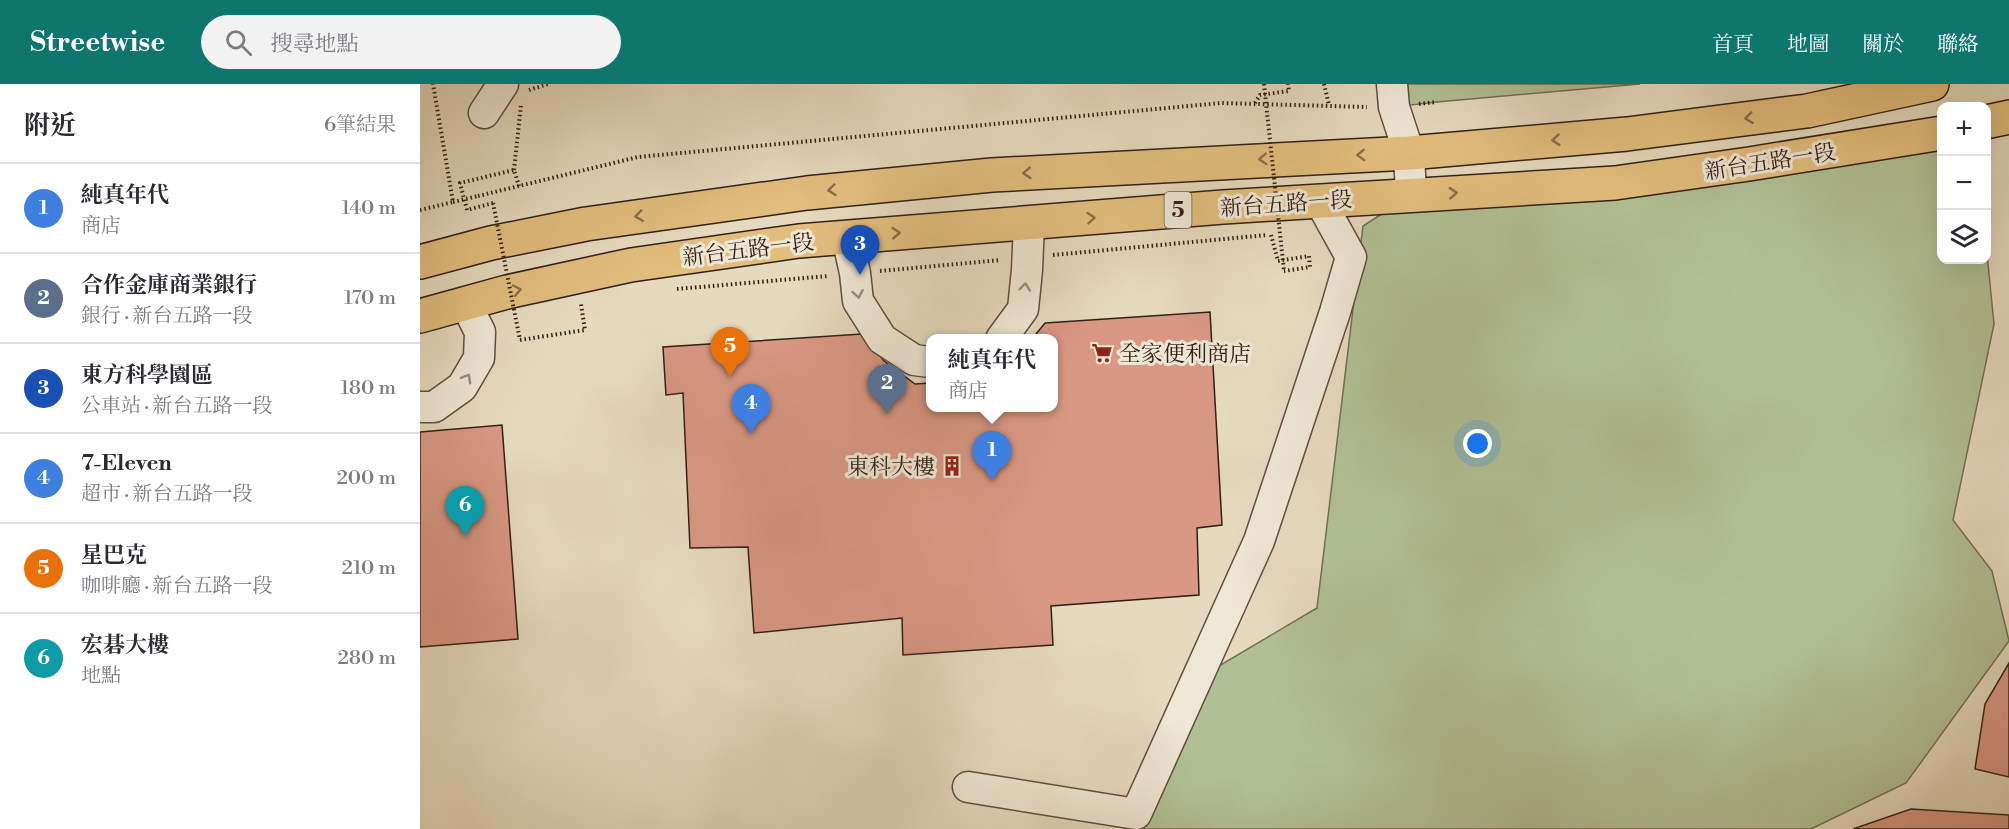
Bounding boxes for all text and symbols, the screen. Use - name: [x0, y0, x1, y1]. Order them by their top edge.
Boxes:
- search box: [201, 15, 621, 69]
- text: Streetwise: [30, 25, 165, 60]
- icon: search: [222, 26, 255, 59]
- text: 搜尋地點: [270, 31, 358, 58]
- text: 首頁: [1712, 32, 1754, 58]
- text: 地圖: [1787, 32, 1829, 58]
- text: 關於: [1862, 32, 1904, 58]
- text: 聯絡: [1937, 32, 1979, 58]
- map controls: [1937, 102, 1991, 264]
- button: +: [1937, 102, 1991, 156]
- text: 附近: [24, 110, 76, 142]
- one-way arrow: [1745, 112, 1754, 124]
- text: 6筆結果: [324, 113, 396, 138]
- one-way arrow: [1551, 134, 1560, 147]
- street label: 新台五路一段: [1703, 139, 1838, 186]
- one-way arrow: [1357, 148, 1366, 161]
- one-way arrow: [1259, 153, 1268, 166]
- button: −: [1937, 156, 1991, 210]
- one-way arrow: [1022, 166, 1031, 179]
- text: 純真年代: [81, 182, 169, 209]
- one-way arrow: [828, 183, 837, 196]
- street label: 新台五路一段: [1219, 186, 1353, 223]
- one-way arrow: [1448, 187, 1457, 200]
- road number: 5: [1164, 192, 1191, 228]
- text: 1: [39, 196, 48, 221]
- text: 140 m: [341, 196, 396, 221]
- one-way arrow: [635, 210, 644, 222]
- button: layers: [1937, 210, 1991, 264]
- one-way arrow: [1086, 212, 1095, 225]
- text: 商店: [81, 214, 121, 239]
- pin: 3: [840, 226, 880, 275]
- one-way arrow: [892, 227, 901, 240]
- street label: 新台五路一段: [681, 229, 815, 272]
- text: 合作金庫商業銀行: [81, 272, 257, 299]
- one-way arrow: [1018, 283, 1031, 292]
- one-way arrow: [512, 284, 522, 297]
- text: 2: [37, 286, 50, 311]
- text: 170 m: [344, 286, 396, 311]
- one-way arrow: [851, 289, 864, 299]
- text: 銀行 · 新台五路一段: [81, 304, 253, 329]
- pin: 5: [710, 328, 750, 377]
- popup: [926, 334, 1058, 412]
- supermarket icon: 全家便利商店: [1090, 341, 1114, 365]
- place label: 全家便利商店: [1119, 341, 1251, 368]
- text: 純真年代: [948, 347, 1036, 374]
- text: 東方科學園區: [81, 362, 213, 389]
- pin: 2: [868, 364, 906, 414]
- one-way arrow: [460, 374, 471, 384]
- text: 3: [37, 376, 50, 401]
- text: 180 m: [341, 376, 396, 401]
- text: 商店: [948, 379, 988, 404]
- pin: 4: [732, 384, 770, 434]
- text: 公車站 · 新台五路一段: [81, 394, 273, 419]
- your location: [1463, 429, 1492, 458]
- pin: 1: [972, 432, 1012, 481]
- text: 7-Eleven: [81, 450, 172, 477]
- place label: 東科大樓: [847, 454, 935, 481]
- building icon: 東科大樓: [940, 454, 964, 478]
- text: 4: [37, 466, 50, 491]
- text: 200 m: [336, 466, 396, 491]
- text: 超市 · 新台五路一段: [81, 482, 253, 507]
- pin: 6: [446, 486, 484, 536]
- text: 星巴克: [81, 542, 147, 569]
- text: 5: [37, 556, 50, 581]
- text: 210 m: [341, 556, 396, 581]
- text: 咖啡廳 · 新台五路一段: [81, 574, 273, 599]
- text: 宏碁大樓: [81, 632, 169, 659]
- text: 6: [37, 646, 50, 671]
- text: 280 m: [337, 646, 396, 671]
- text: 地點: [81, 664, 121, 689]

